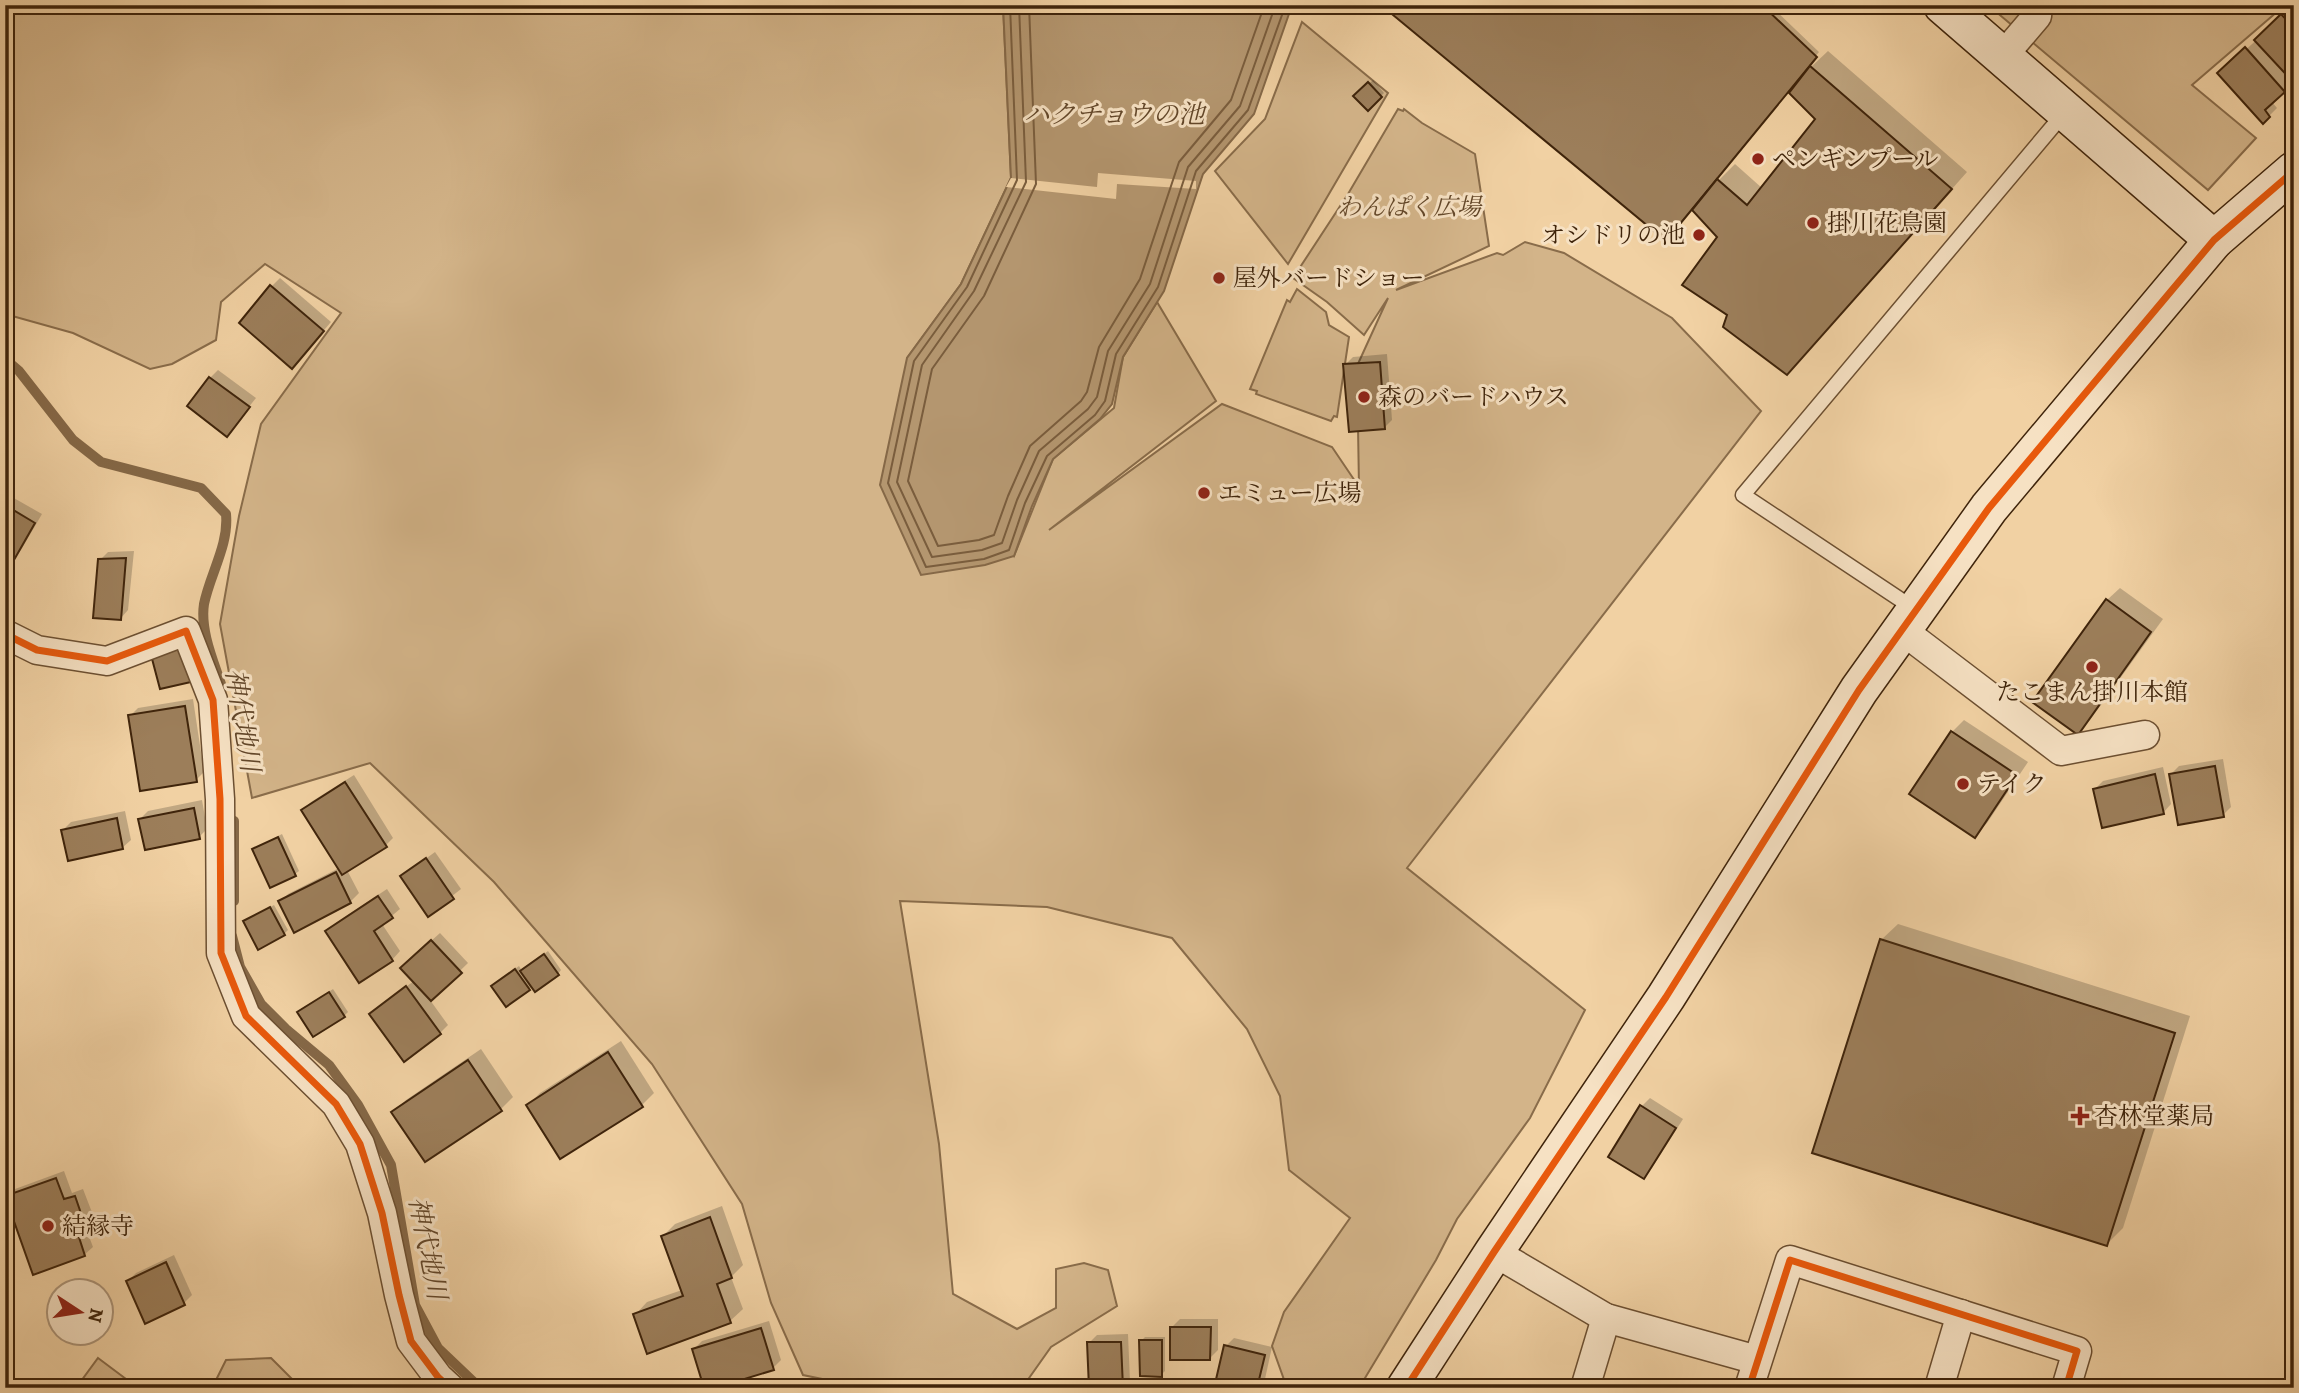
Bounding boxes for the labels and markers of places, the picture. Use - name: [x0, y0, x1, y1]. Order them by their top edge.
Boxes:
- place label: ペンギンプール: [1772, 143, 1939, 175]
- marker: ペンギンプール: [1750, 151, 1766, 167]
- place label: 掛川花鳥園: [1827, 207, 1947, 239]
- marker: 掛川花鳥園: [1805, 215, 1821, 231]
- place label: オシドリの池: [1541, 219, 1685, 251]
- marker: オシドリの池: [1691, 227, 1707, 243]
- place label: 屋外バードショー: [1233, 262, 1425, 294]
- marker: 屋外バードショー: [1211, 270, 1227, 286]
- place label: 森のバードハウス: [1378, 381, 1569, 413]
- marker: 森のバードハウス: [1356, 389, 1372, 405]
- place label: エミュー広場: [1218, 477, 1362, 509]
- marker: エミュー広場: [1196, 485, 1212, 501]
- marker: たこまん掛川本館: [2084, 659, 2100, 675]
- place label: たこまん掛川本館: [1996, 676, 2188, 708]
- place label: テイク: [1977, 768, 2047, 800]
- marker: テイク: [1955, 776, 1971, 792]
- place label: 杏林堂薬局: [2094, 1100, 2214, 1132]
- marker: 杏林堂薬局: [2072, 1108, 2088, 1124]
- place label: 結縁寺: [62, 1210, 134, 1242]
- marker: 結縁寺: [40, 1218, 56, 1234]

